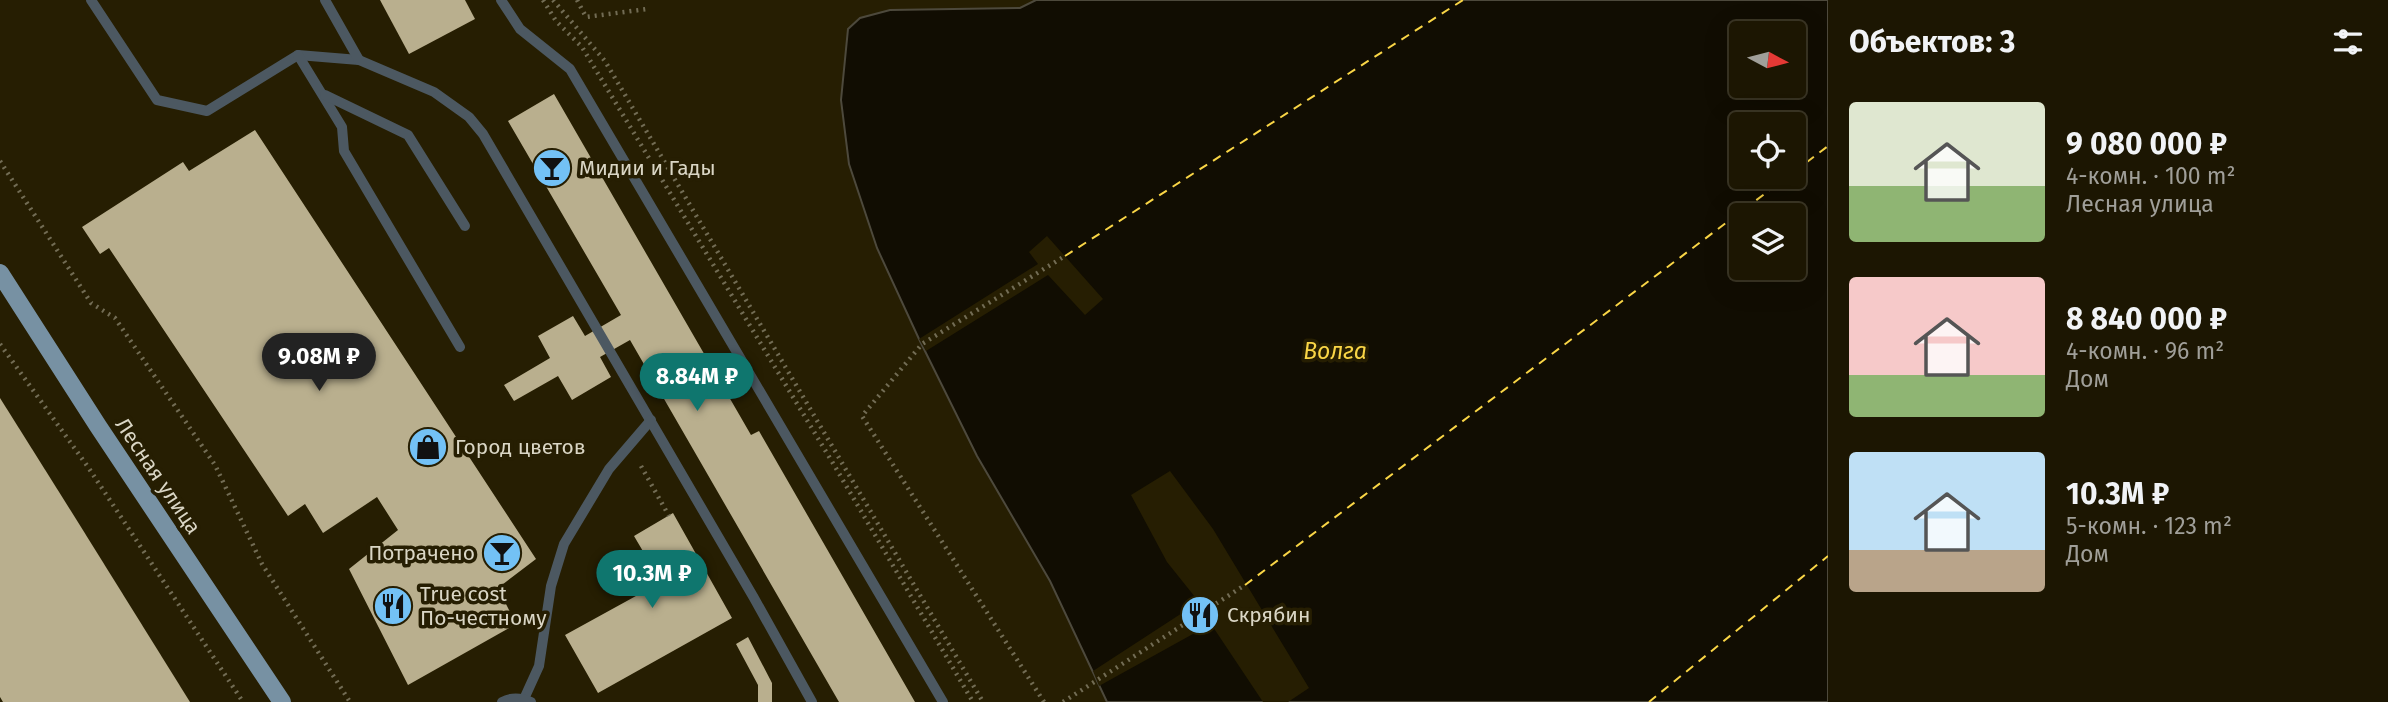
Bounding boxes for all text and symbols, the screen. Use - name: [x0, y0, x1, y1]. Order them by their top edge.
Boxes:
- north arrow: [1729, 21, 1806, 98]
- map controls: [1729, 21, 1806, 280]
- icon: filters: [2329, 23, 2367, 61]
- text: Объектов: 3: [1849, 24, 2015, 60]
- button: locate: [1729, 112, 1806, 189]
- text: 9 080 000 ₽: [2066, 126, 2227, 162]
- icon: home: [1905, 130, 1989, 214]
- bar icon: Мидии и Гады: [531, 147, 573, 189]
- place label: Мидии и Гады: [579, 155, 716, 181]
- text: 4-комн. · 100 m²: [2066, 162, 2236, 190]
- text: Лесная улица: [2066, 190, 2214, 218]
- button: layers: [1729, 203, 1806, 280]
- text: 8 840 000 ₽: [2066, 301, 2227, 337]
- icon: home: [1905, 305, 1989, 389]
- pin: 9.08M ₽: [254, 334, 384, 393]
- water label: Волга: [1303, 337, 1367, 365]
- text: 4-комн. · 96 m²: [2066, 337, 2224, 365]
- text: 9.08M ₽: [278, 342, 360, 370]
- pin: 8.84M ₽: [632, 354, 762, 413]
- text: 8.84M ₽: [656, 362, 738, 390]
- text: Дом: [2066, 365, 2109, 393]
- street label: Лесная улица: [110, 413, 206, 539]
- shop icon: Город цветов: [407, 426, 449, 468]
- place label: Город цветов: [455, 434, 586, 460]
- text: 10.3M ₽: [2066, 476, 2169, 512]
- icon: home: [1905, 480, 1989, 564]
- text: 5-комн. · 123 m²: [2066, 512, 2232, 540]
- bar icon: Потрачено: [481, 532, 523, 574]
- place label: Потрачено: [368, 540, 475, 566]
- text: Дом: [2066, 540, 2109, 568]
- pin: 10.3M ₽: [587, 550, 717, 610]
- text: 10.3M ₽: [612, 559, 692, 587]
- place label: True cost По-честному: [420, 581, 547, 631]
- restaurant icon: True cost По-честному: [372, 585, 414, 627]
- restaurant icon: Скрябин: [1179, 594, 1221, 636]
- place label: Скрябин: [1227, 602, 1310, 628]

